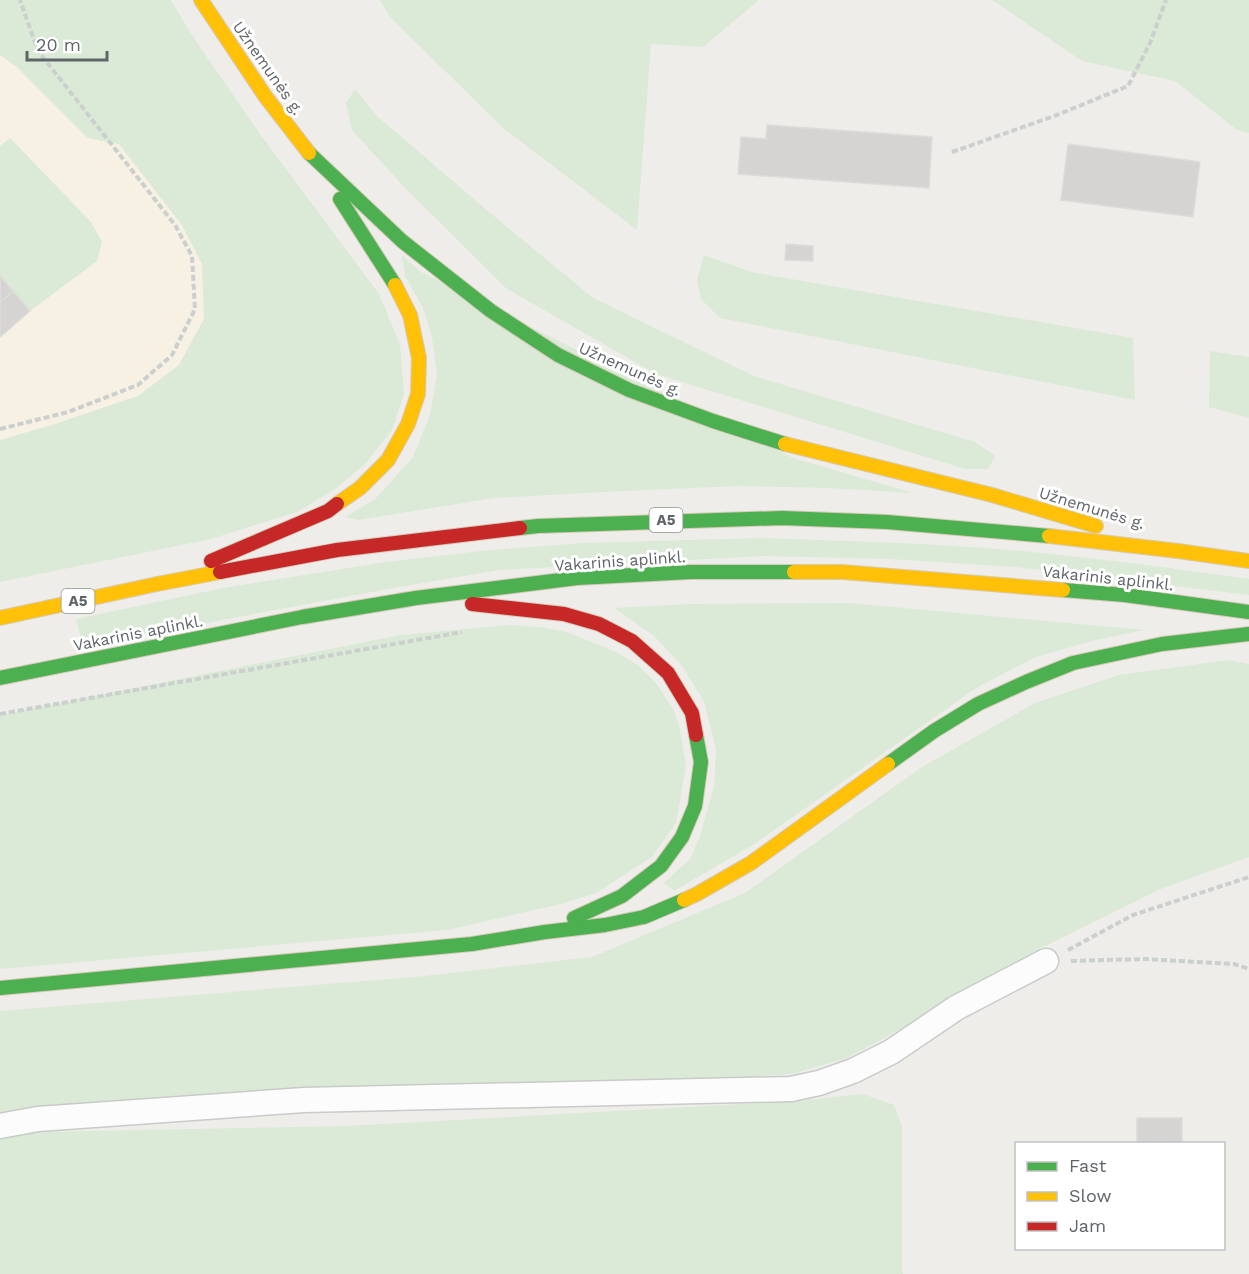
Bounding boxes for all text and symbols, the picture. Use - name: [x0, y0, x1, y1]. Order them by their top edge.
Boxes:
- street label: Užnemunės g.: [229, 18, 307, 118]
- scale bar: [27, 24, 106, 62]
- text: 20 m: [36, 34, 81, 55]
- street label: Užnemunės g.: [576, 338, 684, 400]
- street label: Užnemunės g.: [1037, 483, 1147, 533]
- road number: A5: [650, 508, 682, 532]
- street label: Vakarinis aplinkl.: [554, 547, 686, 575]
- street label: Vakarinis aplinkl.: [1042, 562, 1174, 594]
- road number: A5: [62, 589, 94, 613]
- street label: Vakarinis aplinkl.: [72, 611, 204, 655]
- legend: [1015, 1142, 1225, 1250]
- text: Fast: [1069, 1155, 1107, 1176]
- text: Slow: [1069, 1185, 1112, 1206]
- text: Jam: [1069, 1215, 1106, 1236]

